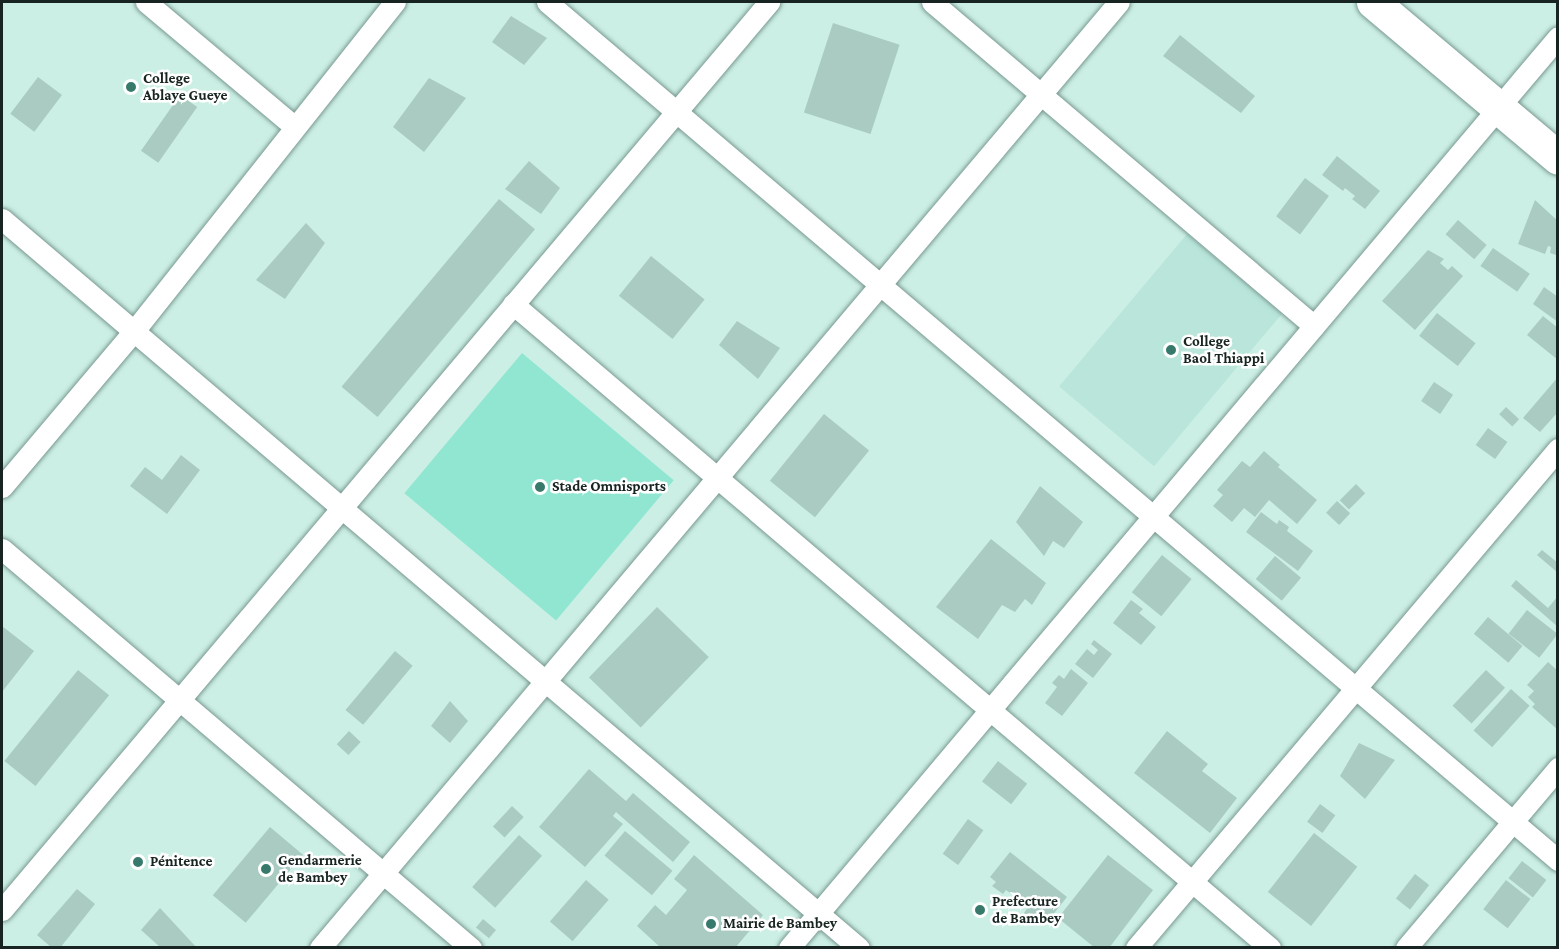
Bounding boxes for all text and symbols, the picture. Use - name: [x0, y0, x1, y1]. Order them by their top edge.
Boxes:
- place label: College Ablaye Gueye: [143, 69, 228, 104]
- marker: College Ablaye Gueye: [124, 80, 138, 94]
- place label: College Baol Thiappi: [1183, 332, 1264, 367]
- marker: College Baol Thiappi: [1164, 343, 1178, 357]
- place label: Stade Omnisports: [552, 478, 666, 496]
- marker: Stade Omnisports: [533, 480, 547, 494]
- place label: Gendarmerie de Bambey: [278, 851, 362, 886]
- place label: Pénitence: [150, 853, 212, 871]
- marker: Pénitence: [131, 855, 145, 869]
- marker: Gendarmerie de Bambey: [259, 862, 273, 876]
- place label: Prefecture de Bambey: [992, 892, 1061, 927]
- marker: Prefecture de Bambey: [973, 903, 987, 917]
- place label: Mairie de Bambey: [723, 915, 837, 933]
- marker: Mairie de Bambey: [704, 917, 718, 931]

